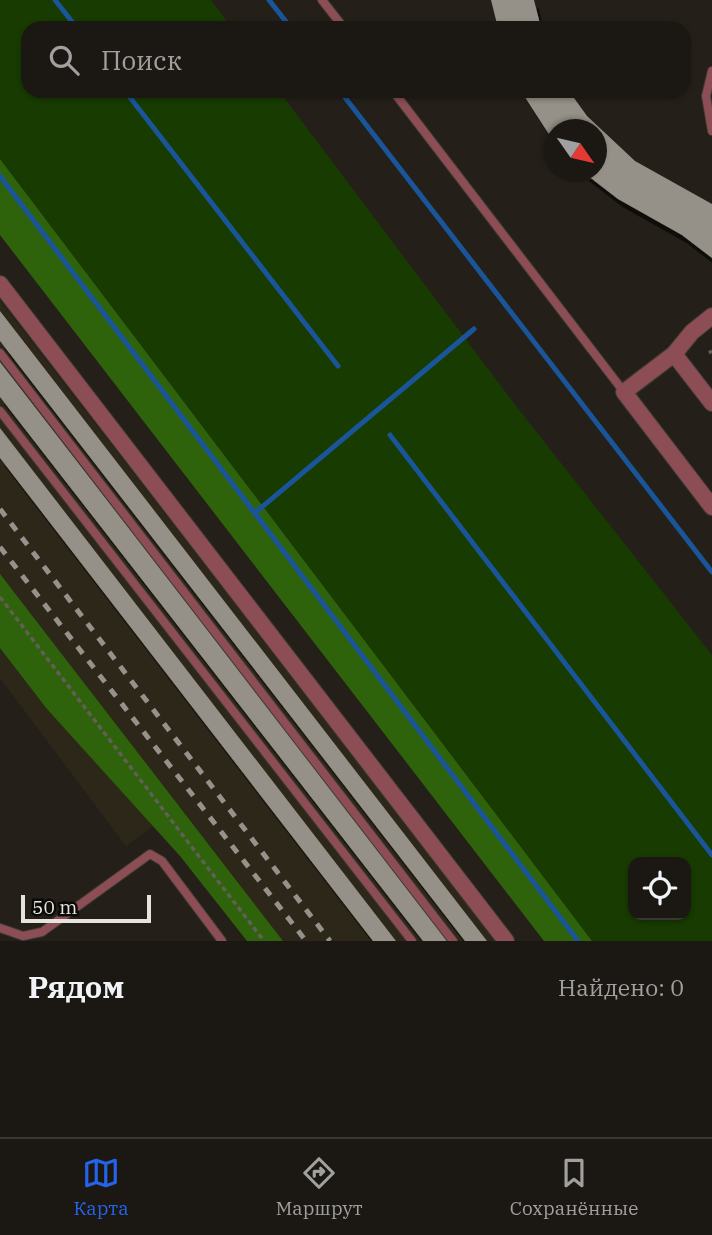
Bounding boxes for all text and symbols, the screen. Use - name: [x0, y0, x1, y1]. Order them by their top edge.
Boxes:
- search box: [21, 21, 691, 98]
- icon: search: [45, 41, 83, 79]
- text: Поиск: [101, 43, 182, 77]
- north arrow: [544, 119, 607, 182]
- map controls: [628, 857, 691, 920]
- button: locate: [628, 857, 691, 920]
- scale bar: [21, 892, 150, 924]
- text: 50 m: [32, 895, 77, 919]
- text: Рядом: [28, 967, 124, 1006]
- text: Найдено: 0: [558, 972, 684, 1002]
- tab: Карта: [74, 1154, 129, 1220]
- tab: Маршрут: [276, 1154, 363, 1220]
- tab: Сохранённые: [510, 1154, 638, 1220]

